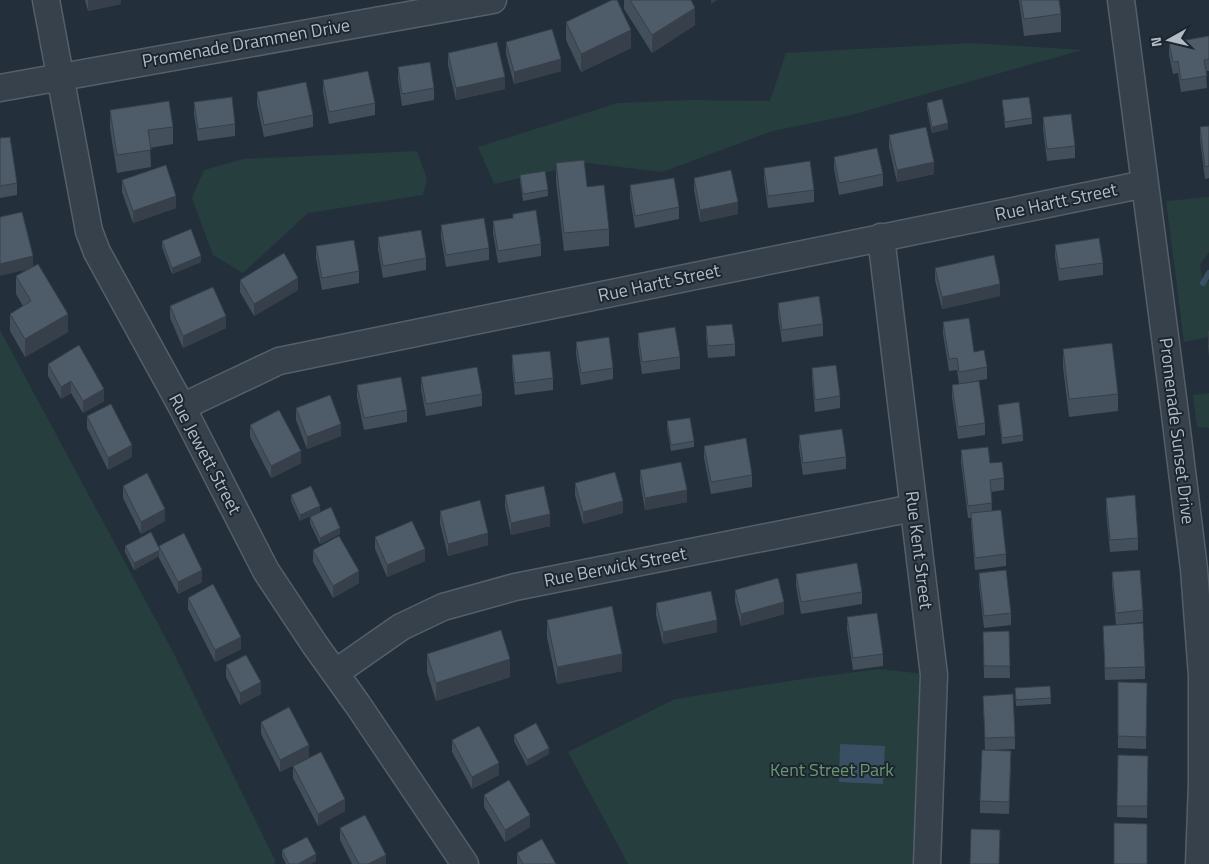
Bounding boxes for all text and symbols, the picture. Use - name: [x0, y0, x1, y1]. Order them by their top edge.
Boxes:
- street label: Promenade Drammen Drive: [140, 11, 352, 74]
- north arrow: [1144, 15, 1194, 65]
- text: N: [1145, 36, 1167, 48]
- street label: Rue Hartt Street: [992, 175, 1120, 228]
- street label: Rue Hartt Street: [595, 256, 723, 309]
- street label: Promenade Sunset Drive: [1153, 336, 1202, 526]
- street label: Rue Jewett Street: [162, 389, 249, 520]
- street label: Rue Kent Street: [899, 489, 940, 611]
- street label: Rue Berwick Street: [541, 539, 689, 594]
- park label: Kent Street Park: [770, 756, 894, 783]

